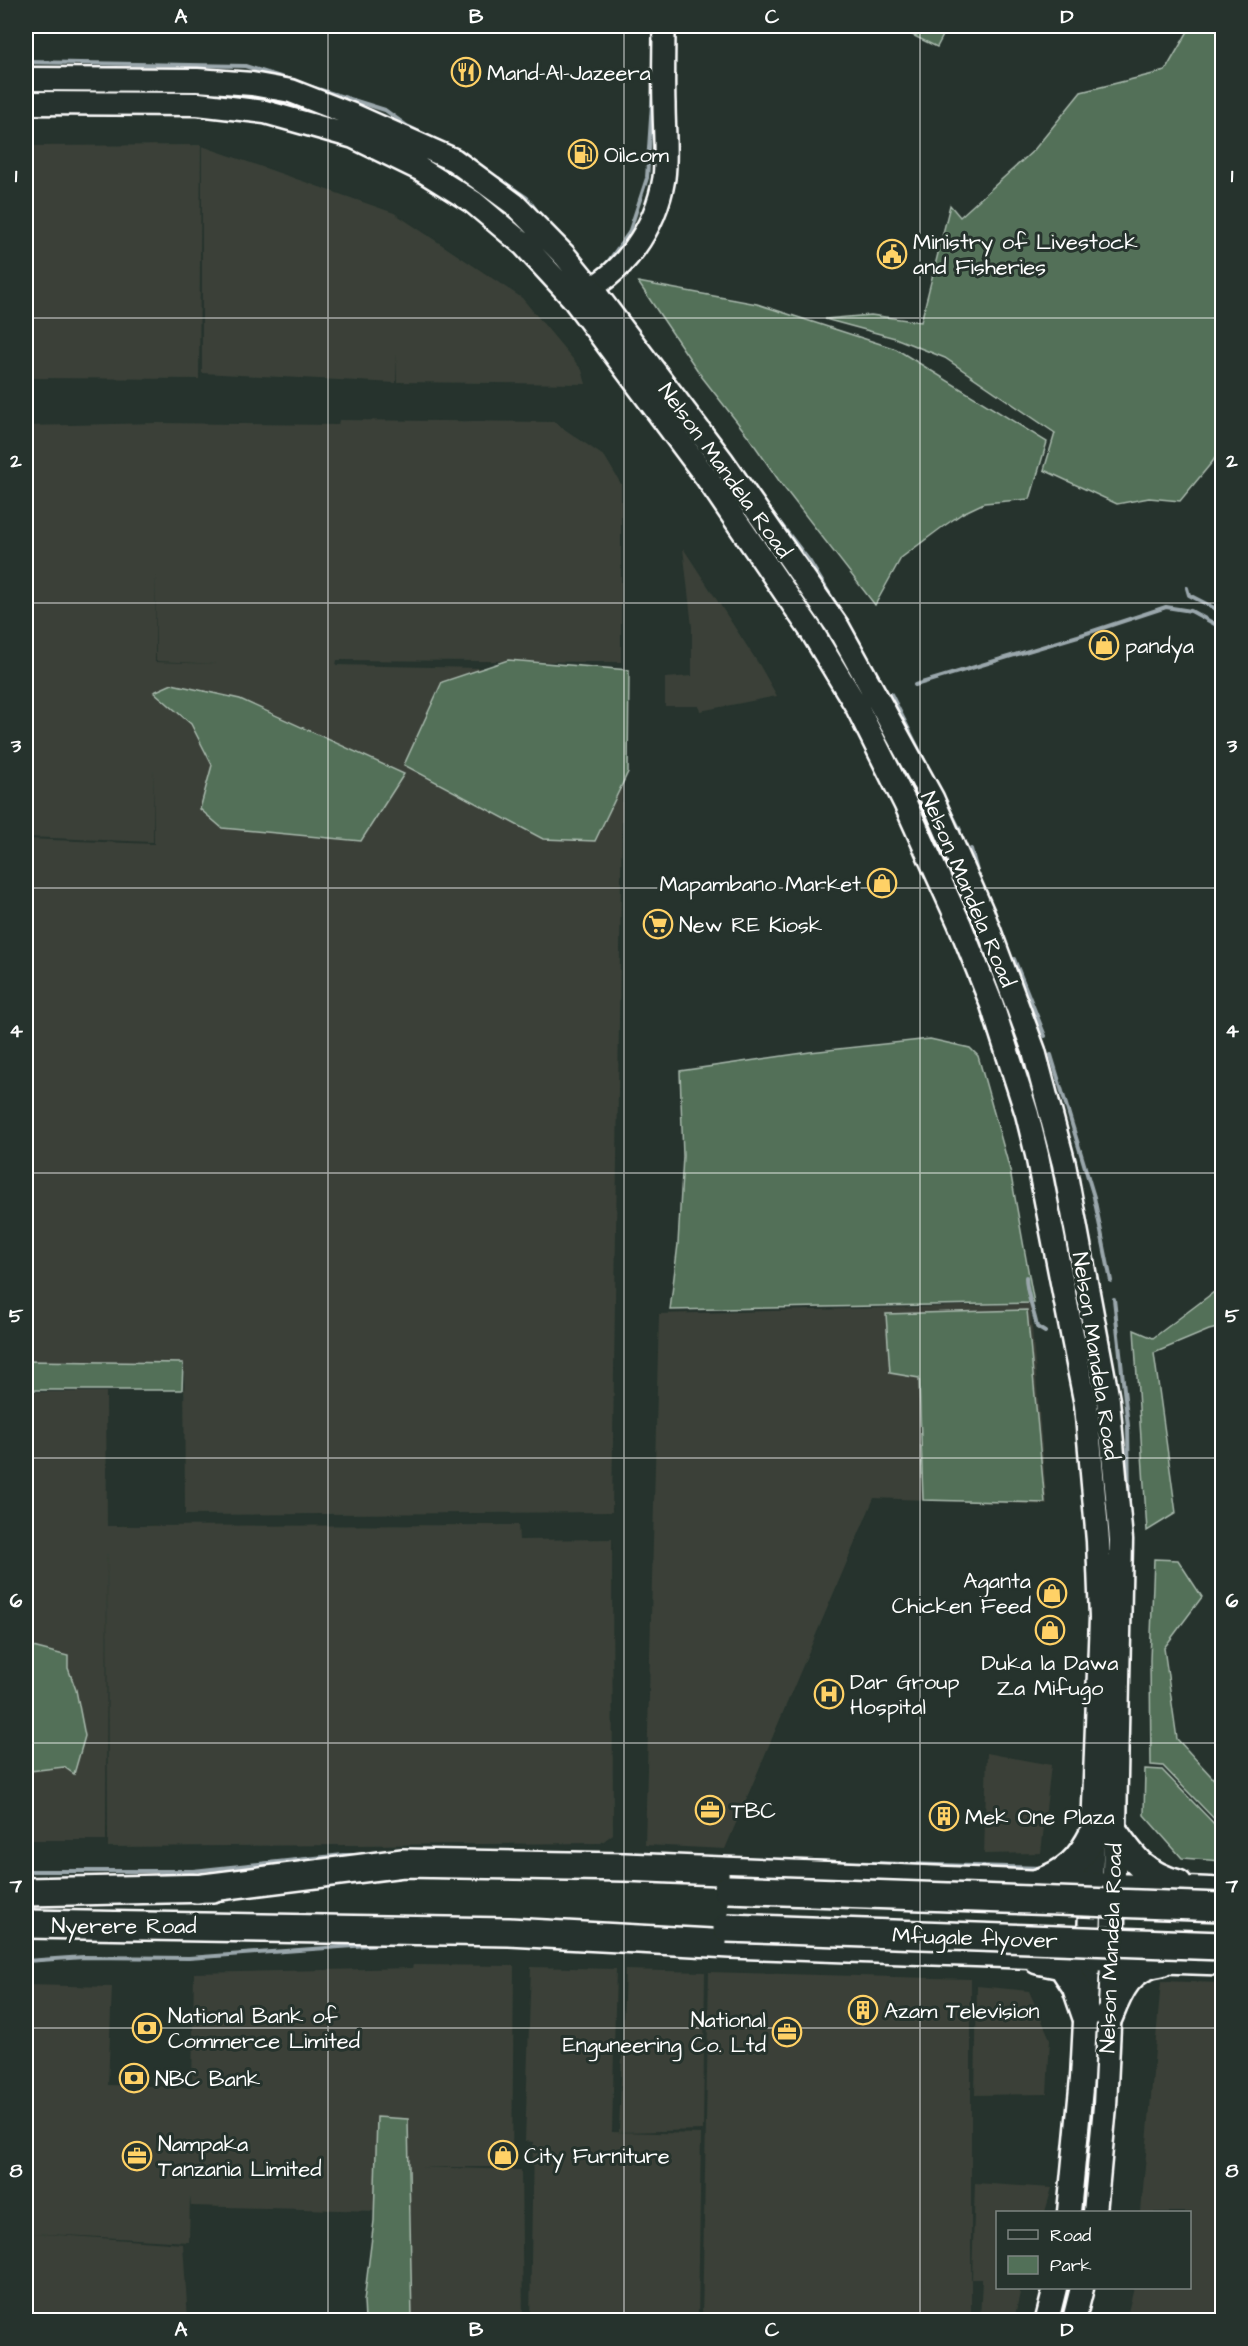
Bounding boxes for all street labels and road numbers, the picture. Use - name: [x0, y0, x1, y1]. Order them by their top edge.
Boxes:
- street label: Nelson Mandela Road: [651, 377, 799, 565]
- street label: Nelson Mandela Road: [912, 787, 1023, 992]
- street label: Nelson Mandela Road: [1064, 1250, 1127, 1462]
- street label: Nelson Mandela Road: [1092, 1843, 1131, 2054]
- street label: Nyerere Road: [51, 1911, 197, 1943]
- street label: Mfugale flyover: [892, 1920, 1058, 1958]

